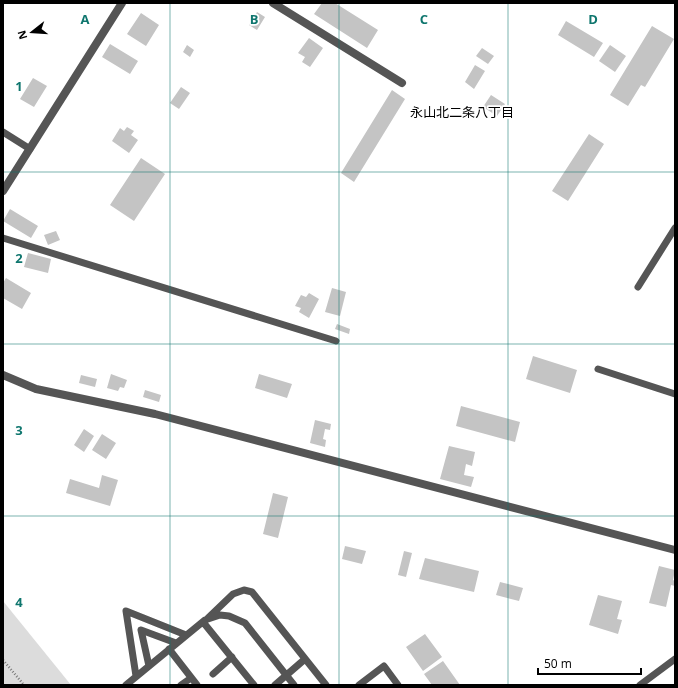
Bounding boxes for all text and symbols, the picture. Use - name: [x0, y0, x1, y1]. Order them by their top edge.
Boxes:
- text: A: [81, 10, 90, 28]
- text: B: [250, 10, 259, 28]
- text: C: [420, 10, 428, 28]
- text: D: [588, 10, 598, 28]
- north arrow: [12, 12, 52, 52]
- text: N: [13, 29, 30, 42]
- text: 1: [15, 77, 23, 95]
- district label: 永山北二条八丁目: [410, 103, 514, 121]
- text: 2: [15, 249, 23, 267]
- text: 3: [15, 421, 23, 439]
- text: 4: [15, 593, 23, 611]
- scale bar: [538, 650, 641, 676]
- text: 50 m: [544, 655, 572, 672]

